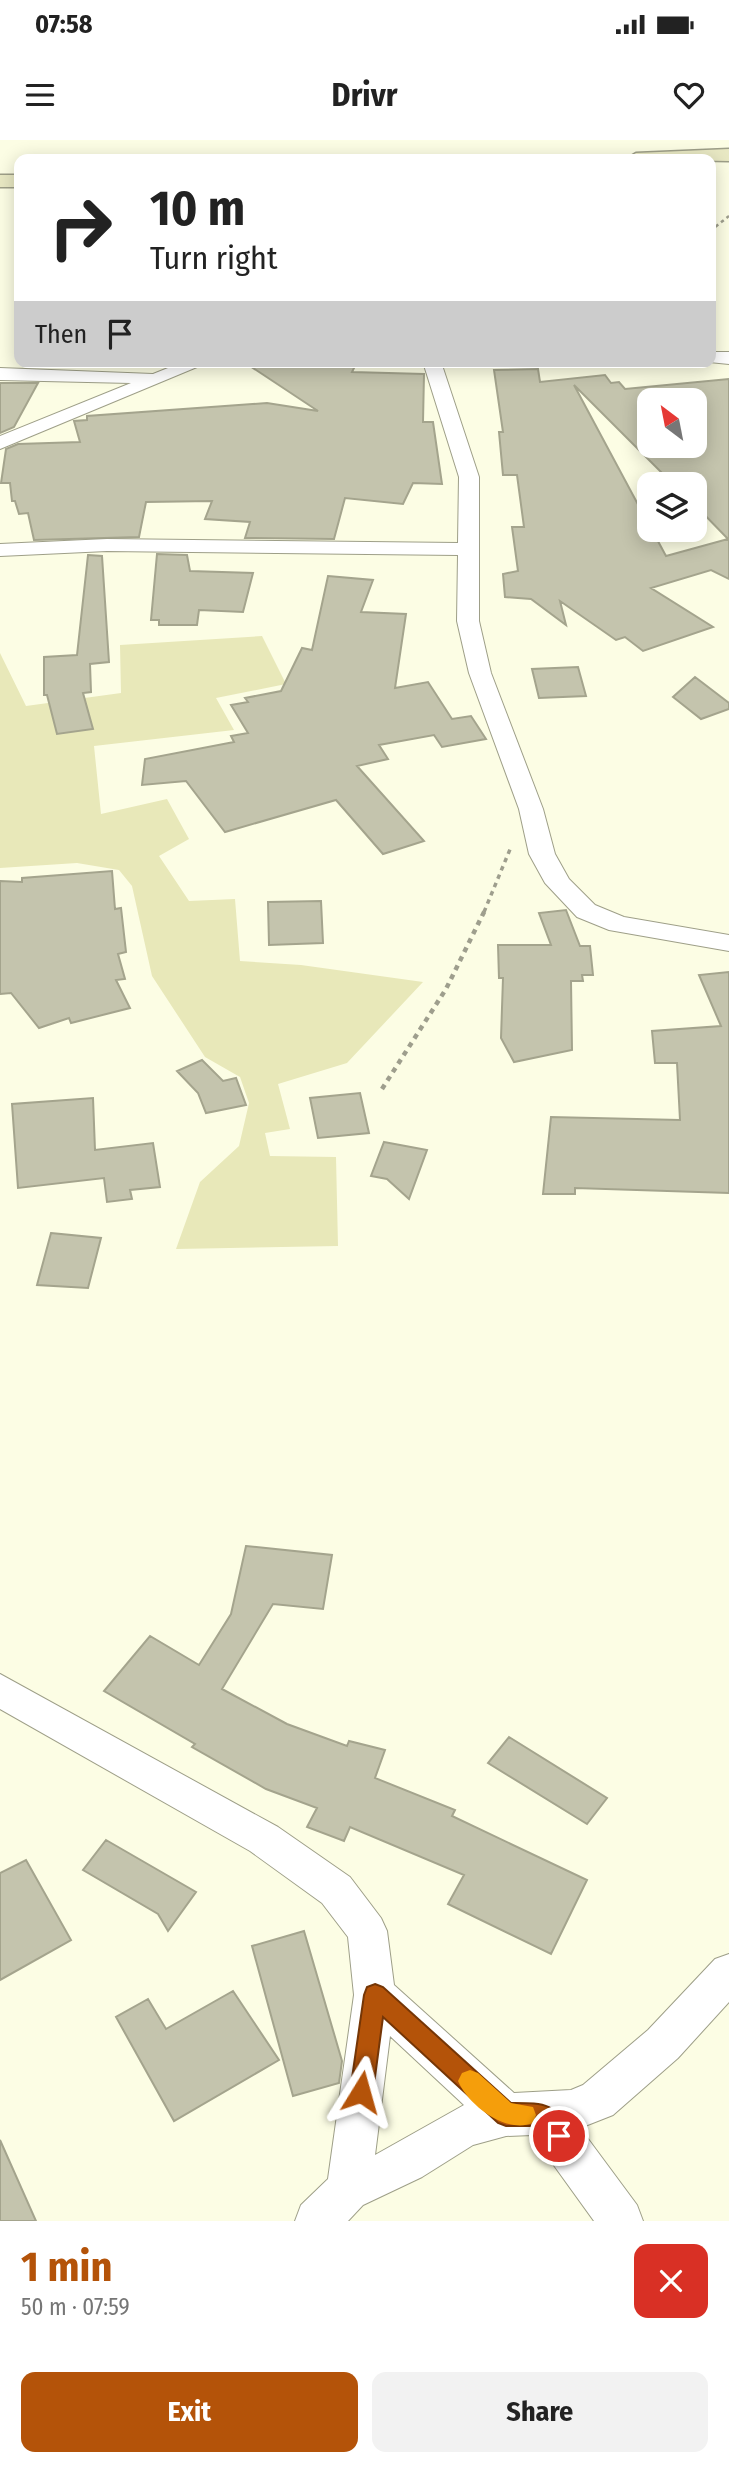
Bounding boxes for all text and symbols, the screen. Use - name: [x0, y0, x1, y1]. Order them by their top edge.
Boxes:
- text: 07:58: [35, 9, 92, 40]
- icon: menu: [21, 76, 59, 114]
- text: Drivr: [332, 76, 397, 114]
- icon: heart: [670, 76, 708, 114]
- text: 10 m: [150, 179, 245, 238]
- icon: right: [35, 182, 126, 273]
- text: Turn right: [150, 239, 277, 277]
- icon: arrive: [101, 315, 139, 353]
- text: Then: [35, 319, 87, 350]
- north arrow: [637, 388, 707, 458]
- map controls: [637, 388, 707, 542]
- button: layers: [637, 472, 707, 542]
- position arrow: [324, 2055, 398, 2129]
- pin: [529, 2106, 589, 2166]
- icon: arrive: [540, 2117, 578, 2155]
- text: 1 min: [21, 2242, 112, 2292]
- button: close: [634, 2244, 708, 2318]
- text: 50 m · 07:59: [21, 2293, 130, 2321]
- button: Exit: [21, 2372, 358, 2452]
- button: Share: [372, 2372, 708, 2452]

